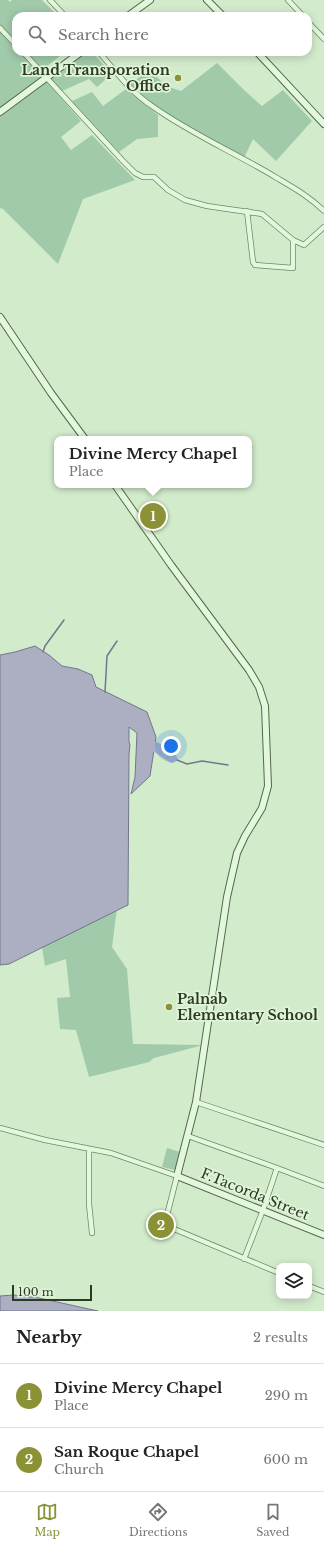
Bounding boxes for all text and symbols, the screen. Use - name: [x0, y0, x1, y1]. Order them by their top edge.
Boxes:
- search box: [12, 12, 312, 56]
- icon: search: [26, 23, 48, 45]
- text: Search here: [58, 25, 149, 44]
- place label: Land Transporation Office: [22, 61, 170, 95]
- marker: Land Transporation Office: [173, 73, 183, 83]
- popup: [54, 436, 252, 488]
- text: Divine Mercy Chapel: [69, 444, 237, 463]
- text: Place: [69, 463, 104, 480]
- pin: 1: [140, 501, 166, 531]
- your location: [161, 736, 181, 756]
- place label: Palnab Elementary School: [177, 990, 318, 1024]
- marker: Palnab Elementary School: [164, 1002, 174, 1012]
- street label: F.Tacorda Street: [198, 1164, 312, 1224]
- pin: 2: [148, 1210, 174, 1240]
- map controls: [276, 1263, 312, 1299]
- button: layers: [276, 1263, 312, 1299]
- scale bar: [12, 1283, 92, 1302]
- text: 100 m: [18, 1285, 54, 1299]
- text: Nearby: [16, 1327, 82, 1348]
- text: 2 results: [253, 1329, 308, 1346]
- text: Divine Mercy Chapel: [54, 1378, 222, 1397]
- text: 1: [26, 1387, 32, 1404]
- text: 290 m: [265, 1387, 308, 1404]
- text: Place: [54, 1397, 89, 1414]
- text: San Roque Chapel: [54, 1442, 199, 1461]
- text: 2: [25, 1451, 33, 1468]
- text: 600 m: [263, 1451, 308, 1468]
- text: Church: [54, 1461, 104, 1478]
- tab: Map: [34, 1501, 60, 1539]
- tab: Directions: [129, 1501, 187, 1539]
- tab: Saved: [256, 1501, 290, 1539]

